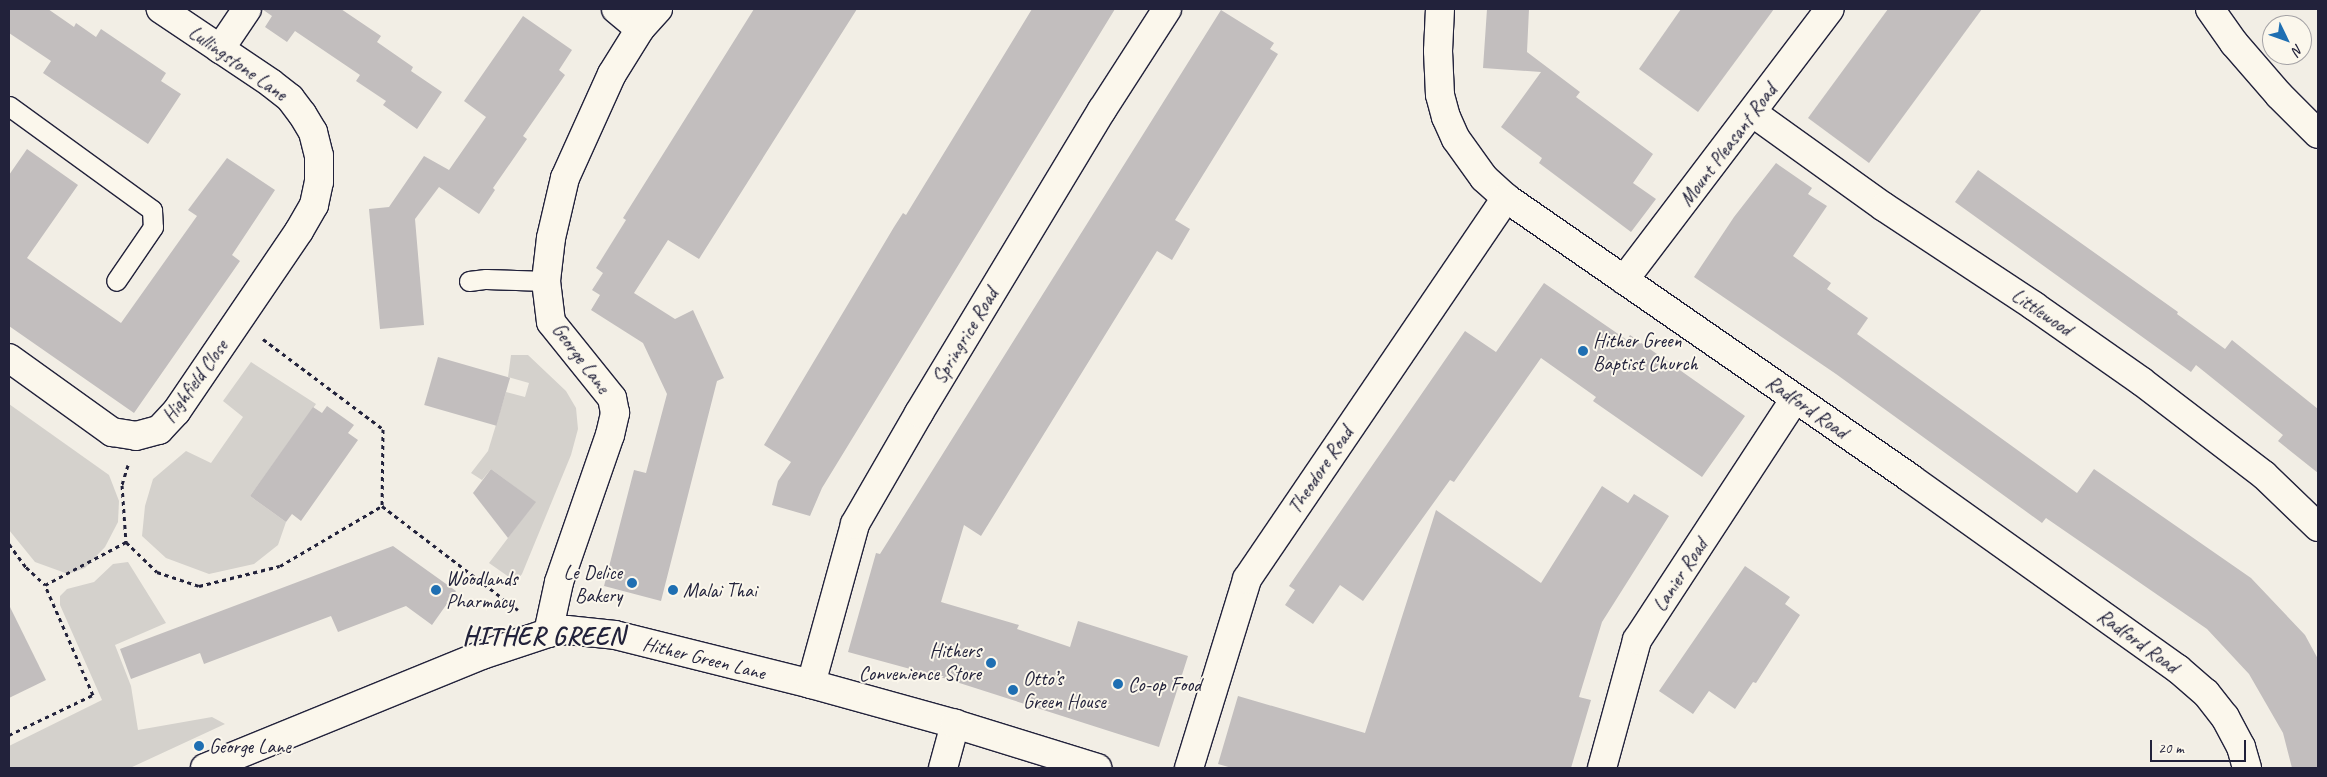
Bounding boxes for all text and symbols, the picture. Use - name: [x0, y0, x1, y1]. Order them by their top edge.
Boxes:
- north arrow: [2262, 15, 2312, 65]
- street label: Lullingstone Lane: [184, 20, 292, 106]
- text: N: [2289, 41, 2307, 59]
- street label: Mount Pleasant Road: [1675, 80, 1781, 210]
- street label: Littlewood: [2007, 283, 2077, 341]
- street label: Springrice Road: [927, 284, 1003, 388]
- street label: George Lane: [547, 318, 615, 398]
- place label: Hither Green Baptist Church: [1593, 328, 1698, 375]
- street label: Highfield Close: [157, 335, 233, 427]
- marker: Hither Green Baptist Church: [1577, 345, 1589, 357]
- street label: Radford Road: [1762, 370, 1852, 444]
- street label: Theodore Road: [1282, 422, 1358, 518]
- street label: Lanier Road: [1648, 534, 1712, 616]
- place label: Le Delice Bakery: [563, 560, 622, 607]
- place label: Woodlands Pharmacy: [446, 566, 518, 613]
- marker: Le Delice Bakery: [626, 577, 638, 589]
- place label: Malai Thai: [683, 578, 757, 602]
- marker: Woodlands Pharmacy: [430, 584, 442, 596]
- marker: Malai Thai: [667, 584, 679, 596]
- street label: Radford Road: [2093, 604, 2183, 678]
- district label: HITHER GREEN: [462, 621, 626, 651]
- street label: Hither Green Lane: [640, 631, 768, 685]
- place label: Hithers Convenience Store: [858, 639, 981, 686]
- marker: Hithers Convenience Store: [985, 657, 997, 669]
- place label: Otto’s Green House: [1023, 666, 1106, 713]
- place label: Co-op Food: [1128, 672, 1201, 696]
- marker: Co-op Food: [1112, 678, 1124, 690]
- marker: Otto’s Green House: [1007, 684, 1019, 696]
- scale bar: [2152, 730, 2248, 762]
- place label: George Lane: [209, 734, 291, 758]
- text: 20 m: [2158, 739, 2184, 758]
- marker: George Lane: [193, 740, 205, 752]

